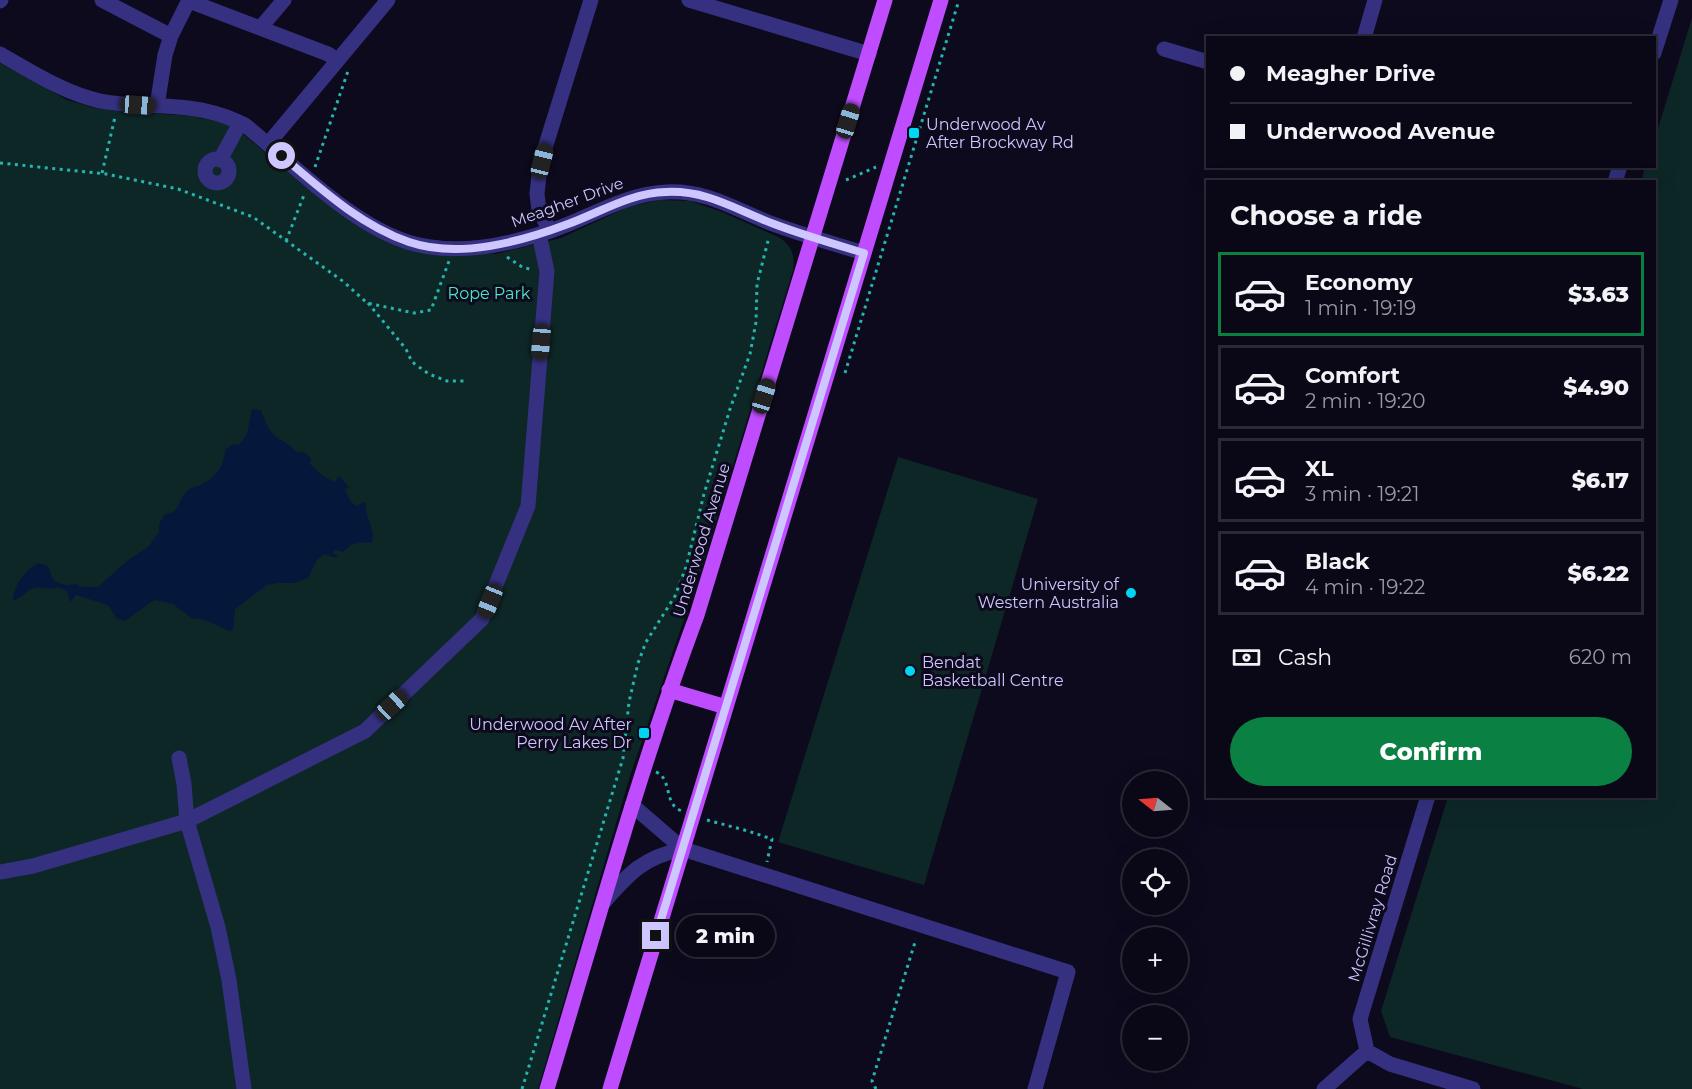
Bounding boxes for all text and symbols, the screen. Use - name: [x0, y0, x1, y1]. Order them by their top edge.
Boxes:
- text: Meagher Drive: [1266, 60, 1435, 87]
- car: [119, 95, 157, 115]
- car: [834, 101, 862, 141]
- place label: Underwood Av After Brockway Rd: [926, 115, 1074, 152]
- text: Underwood Avenue: [1266, 118, 1495, 145]
- marker: Underwood Av After Brockway Rd: [907, 126, 921, 140]
- car: [529, 141, 555, 181]
- route start: [268, 142, 295, 169]
- street label: Meagher Drive: [508, 173, 626, 232]
- text: Choose a ride: [1230, 199, 1422, 232]
- icon: car: [1233, 267, 1287, 321]
- text: Economy: [1305, 269, 1413, 296]
- text: $3.63: [1568, 281, 1629, 308]
- park label: Rope Park: [448, 284, 531, 303]
- text: 1 min · 19:19: [1305, 296, 1416, 320]
- car: [530, 323, 552, 361]
- icon: car: [1233, 360, 1287, 414]
- text: Comfort: [1305, 362, 1400, 389]
- text: $4.90: [1563, 374, 1629, 401]
- car: [750, 376, 778, 416]
- text: 2 min · 19:20: [1305, 389, 1425, 413]
- icon: car: [1233, 453, 1287, 507]
- text: XL: [1305, 455, 1334, 482]
- street label: Underwood Avenue: [669, 461, 734, 619]
- text: $6.17: [1572, 467, 1629, 494]
- text: 3 min · 19:21: [1305, 482, 1419, 506]
- icon: car: [1233, 546, 1287, 600]
- text: Black: [1305, 548, 1369, 575]
- text: $6.22: [1567, 560, 1629, 587]
- place label: University of Western Australia: [978, 575, 1120, 612]
- text: 4 min · 19:22: [1305, 575, 1425, 599]
- car: [475, 581, 505, 621]
- marker: University of Western Australia: [1124, 586, 1138, 600]
- icon: cash: [1230, 641, 1263, 674]
- text: Cash: [1278, 644, 1332, 671]
- text: 620 m: [1569, 645, 1632, 669]
- place label: Bendat Basketball Centre: [922, 653, 1064, 690]
- marker: Bendat Basketball Centre: [903, 664, 917, 678]
- car: [373, 686, 411, 724]
- place label: Underwood Av After Perry Lakes Dr: [469, 715, 632, 752]
- button: Confirm: [1230, 717, 1632, 786]
- marker: Underwood Av After Perry Lakes Dr: [637, 726, 651, 740]
- north arrow: [1122, 771, 1188, 837]
- map controls: [1122, 771, 1188, 1071]
- button: locate: [1122, 849, 1188, 915]
- street label: McGillivray Road: [1344, 852, 1401, 984]
- callout: 2 min: [677, 915, 776, 957]
- route end: [642, 922, 669, 949]
- text: 2 min: [696, 924, 755, 948]
- button: +: [1122, 927, 1188, 993]
- button: −: [1122, 1005, 1188, 1071]

